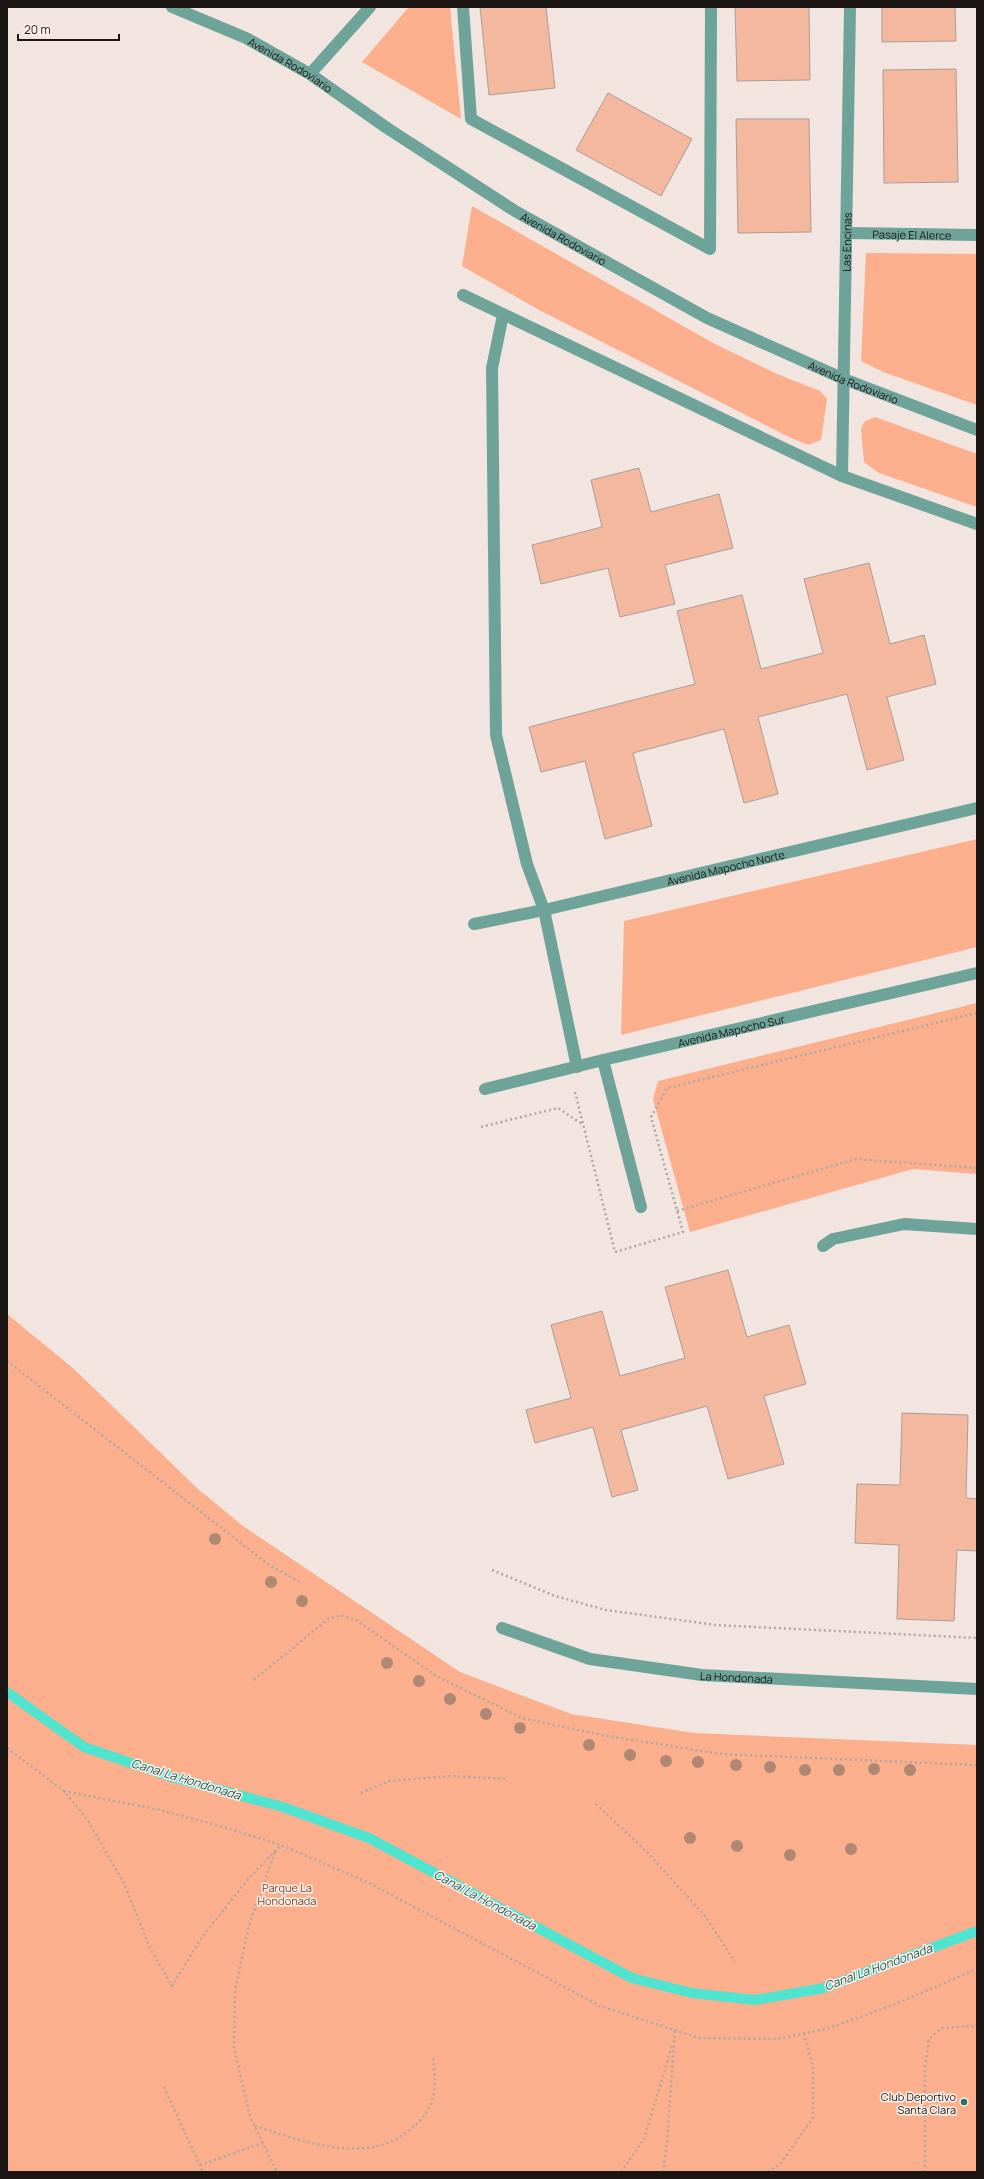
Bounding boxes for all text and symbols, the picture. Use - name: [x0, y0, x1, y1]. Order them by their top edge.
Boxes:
- scale bar: [18, 16, 119, 42]
- text: 20 m: [24, 21, 51, 38]
- street label: Avenida Rodoviario: [246, 33, 336, 95]
- street label: Avenida Rodoviario: [518, 208, 610, 268]
- street label: Las Encinas: [838, 212, 854, 272]
- street label: Pasaje El Alerce: [872, 226, 952, 242]
- street label: Avenida Rodoviario: [806, 357, 901, 407]
- street label: Avenida Mapocho Norte: [665, 846, 787, 888]
- street label: Avenida Mapocho Sur: [676, 1011, 786, 1050]
- street label: La Hondonada: [700, 1667, 773, 1686]
- water label: Canal La Hondonada: [129, 1754, 244, 1804]
- water label: Canal La Hondonada: [431, 1866, 540, 1935]
- park label: Parque La Hondonada: [258, 1880, 316, 1908]
- water label: Canal La Hondonada: [822, 1939, 936, 1994]
- place label: Club Deportivo Santa Clara: [881, 2089, 956, 2117]
- marker: Club Deportivo Santa Clara: [959, 2097, 969, 2107]

